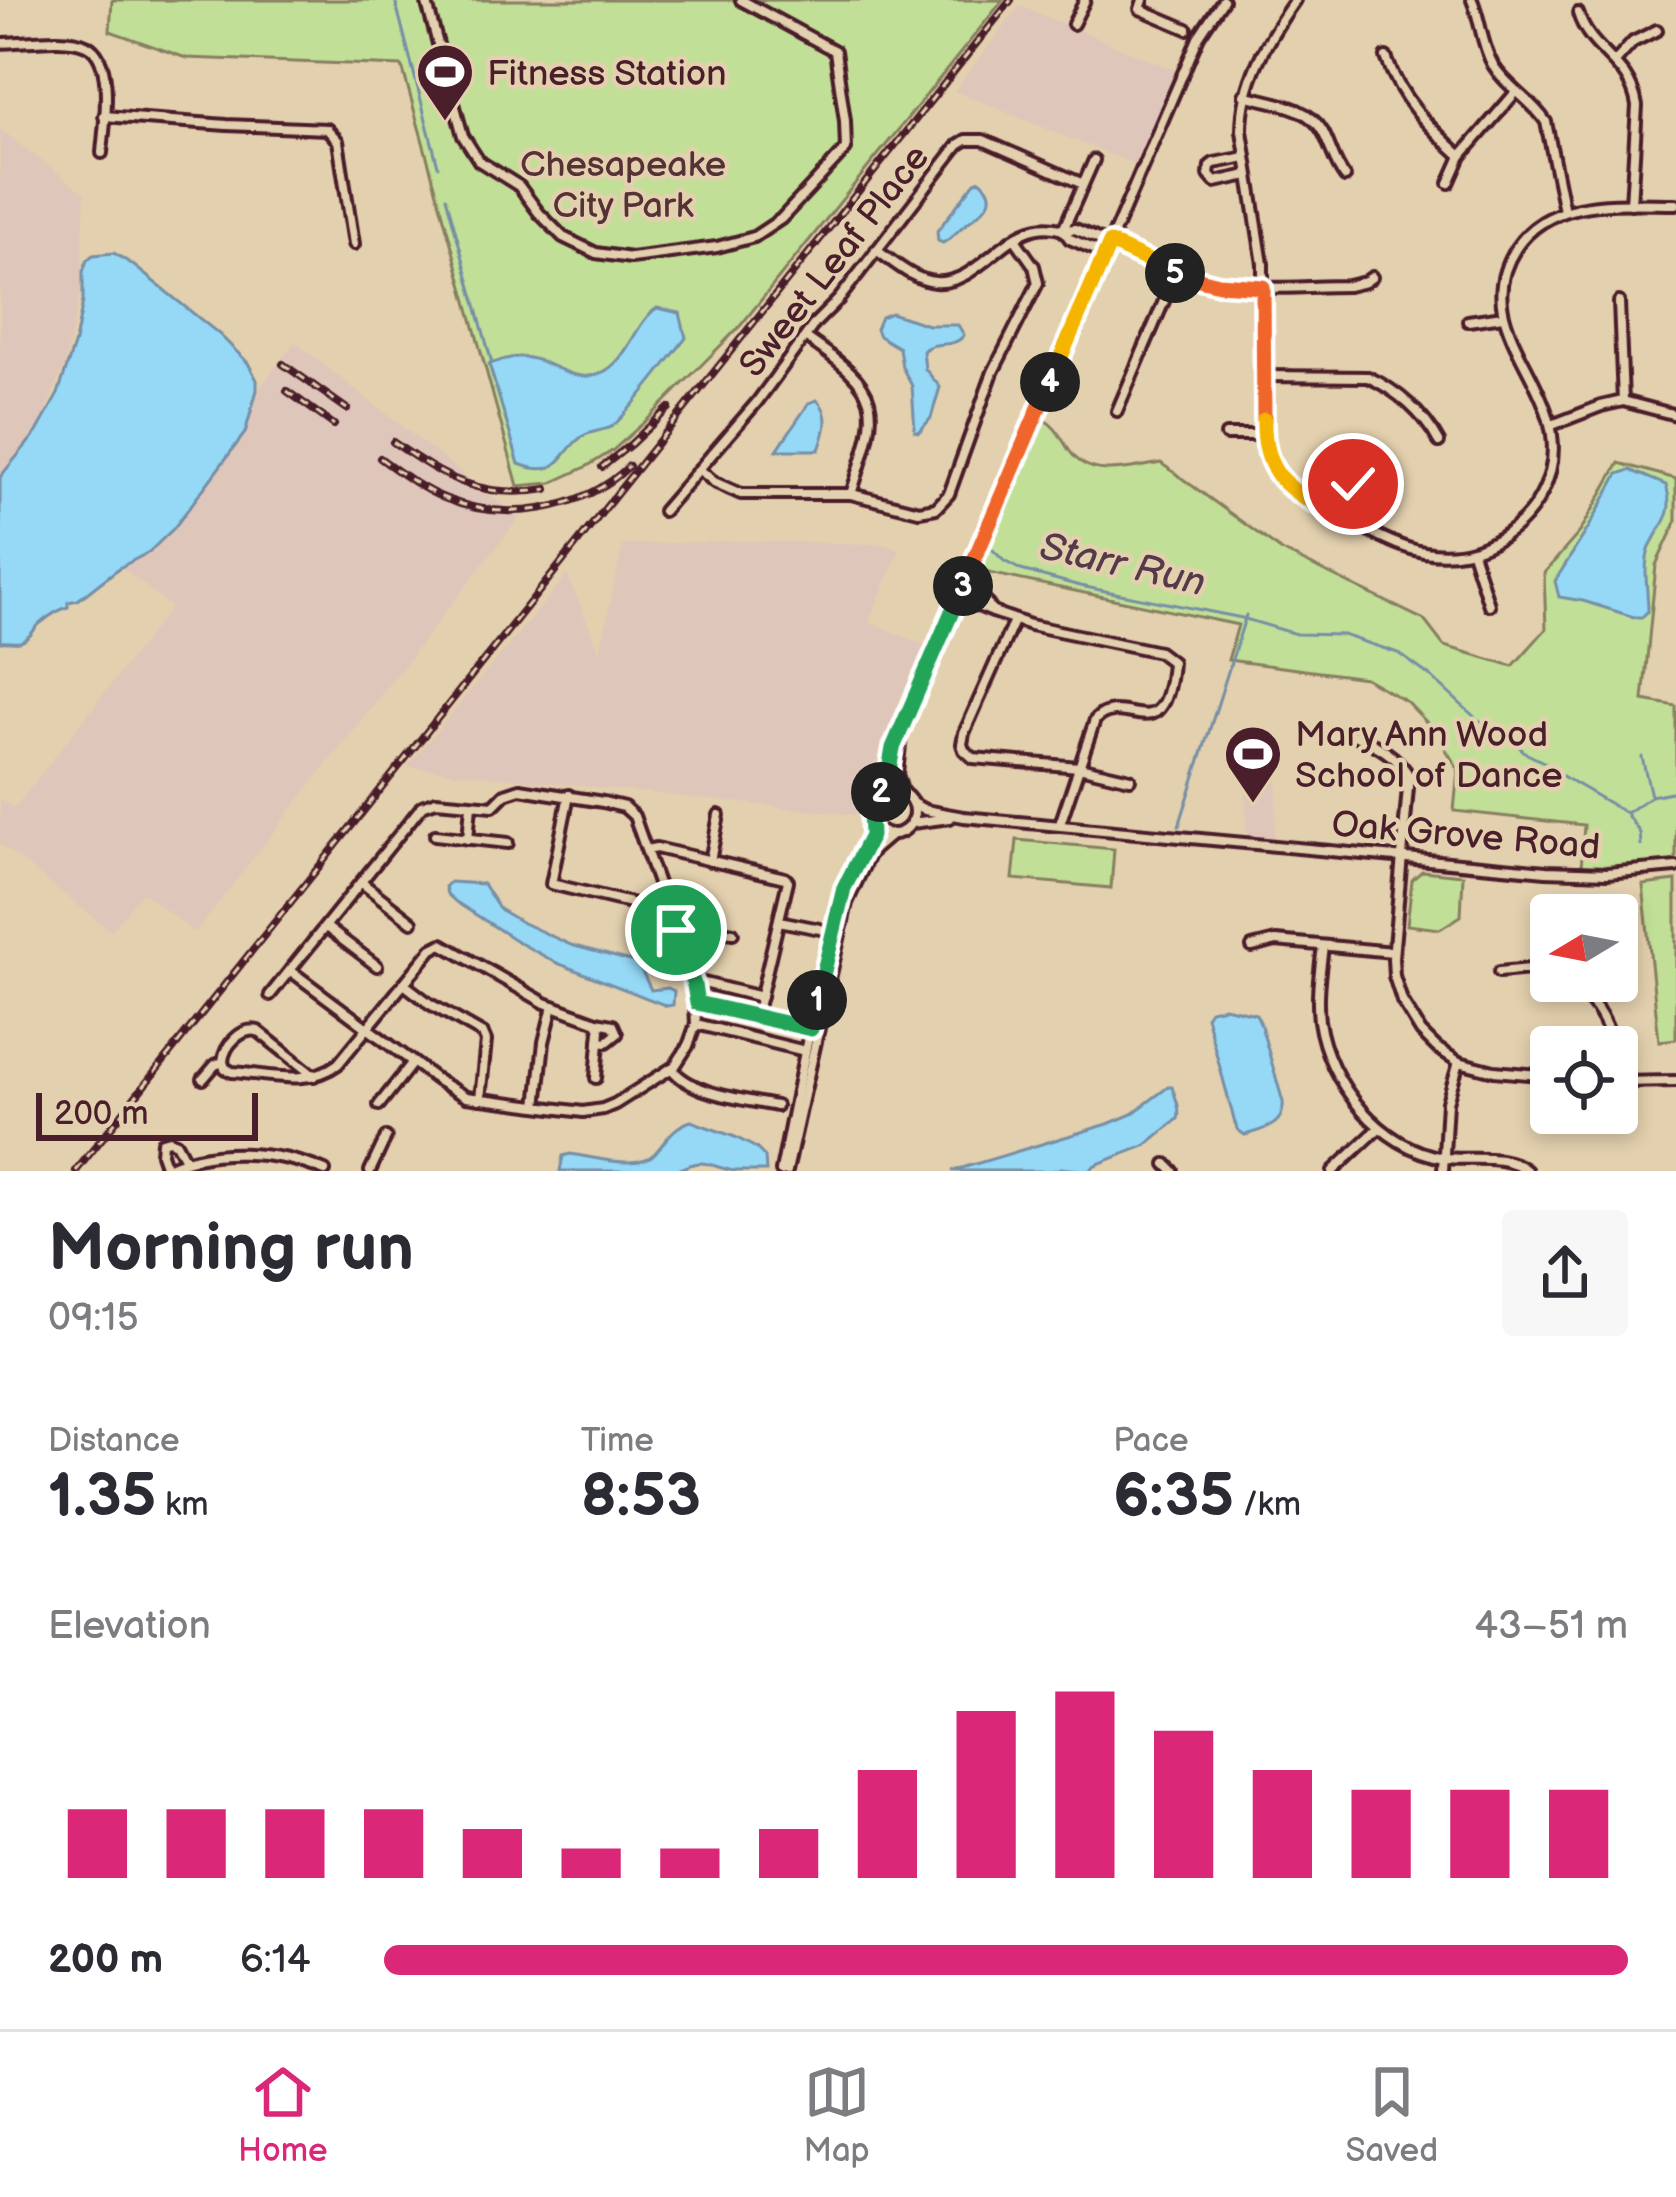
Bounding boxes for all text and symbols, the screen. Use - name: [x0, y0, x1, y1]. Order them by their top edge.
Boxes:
- sports icon: Fitness Station: [414, 41, 476, 123]
- place label: Fitness Station: [487, 53, 727, 96]
- street label: Sweet Leaf Place: [731, 137, 939, 386]
- park label: Chesapeake City Park: [520, 144, 726, 228]
- pin: 5: [1145, 243, 1205, 303]
- text: 5: [1165, 253, 1185, 293]
- pin: 4: [1020, 352, 1080, 412]
- text: 4: [1040, 362, 1060, 402]
- pin: [1302, 433, 1404, 535]
- icon: check: [1320, 451, 1386, 517]
- water label: Starr Run: [1035, 524, 1210, 607]
- pin: 3: [933, 556, 993, 616]
- text: 3: [953, 566, 973, 606]
- place label: Mary Ann Wood School of Dance: [1295, 714, 1563, 798]
- sports icon: Mary Ann Wood School of Dance: [1222, 723, 1284, 805]
- pin: 2: [851, 762, 911, 822]
- text: 2: [871, 772, 891, 812]
- street label: Oak Grove Road: [1330, 803, 1602, 870]
- pin: [625, 879, 727, 981]
- north arrow: [1530, 894, 1638, 1002]
- map controls: [1530, 894, 1638, 1134]
- icon: arrive: [643, 897, 709, 963]
- pin: 1: [787, 970, 847, 1030]
- text: 1: [810, 980, 824, 1020]
- button: locate: [1530, 1026, 1638, 1134]
- scale bar: [36, 1087, 258, 1140]
- text: 200 m: [54, 1094, 148, 1134]
- text: Morning run: [48, 1210, 414, 1289]
- button: share: [1502, 1210, 1628, 1336]
- text: 09:15: [48, 1295, 139, 1342]
- text: Distance: [48, 1421, 180, 1461]
- text: Time: [581, 1421, 654, 1461]
- text: Pace: [1113, 1421, 1189, 1461]
- text: 1.35: [48, 1461, 156, 1533]
- text: 8:53: [581, 1461, 701, 1533]
- text: 6:35: [1113, 1461, 1234, 1533]
- text: km: [156, 1485, 209, 1525]
- text: /km: [1234, 1485, 1301, 1525]
- text: Elevation: [48, 1603, 211, 1650]
- text: 43–51 m: [1474, 1603, 1628, 1650]
- text: 200 m: [48, 1937, 163, 1984]
- text: 6:14: [240, 1937, 311, 1984]
- tab: Home: [238, 2059, 328, 2171]
- tab: Map: [803, 2059, 870, 2171]
- tab: Saved: [1346, 2059, 1438, 2171]

